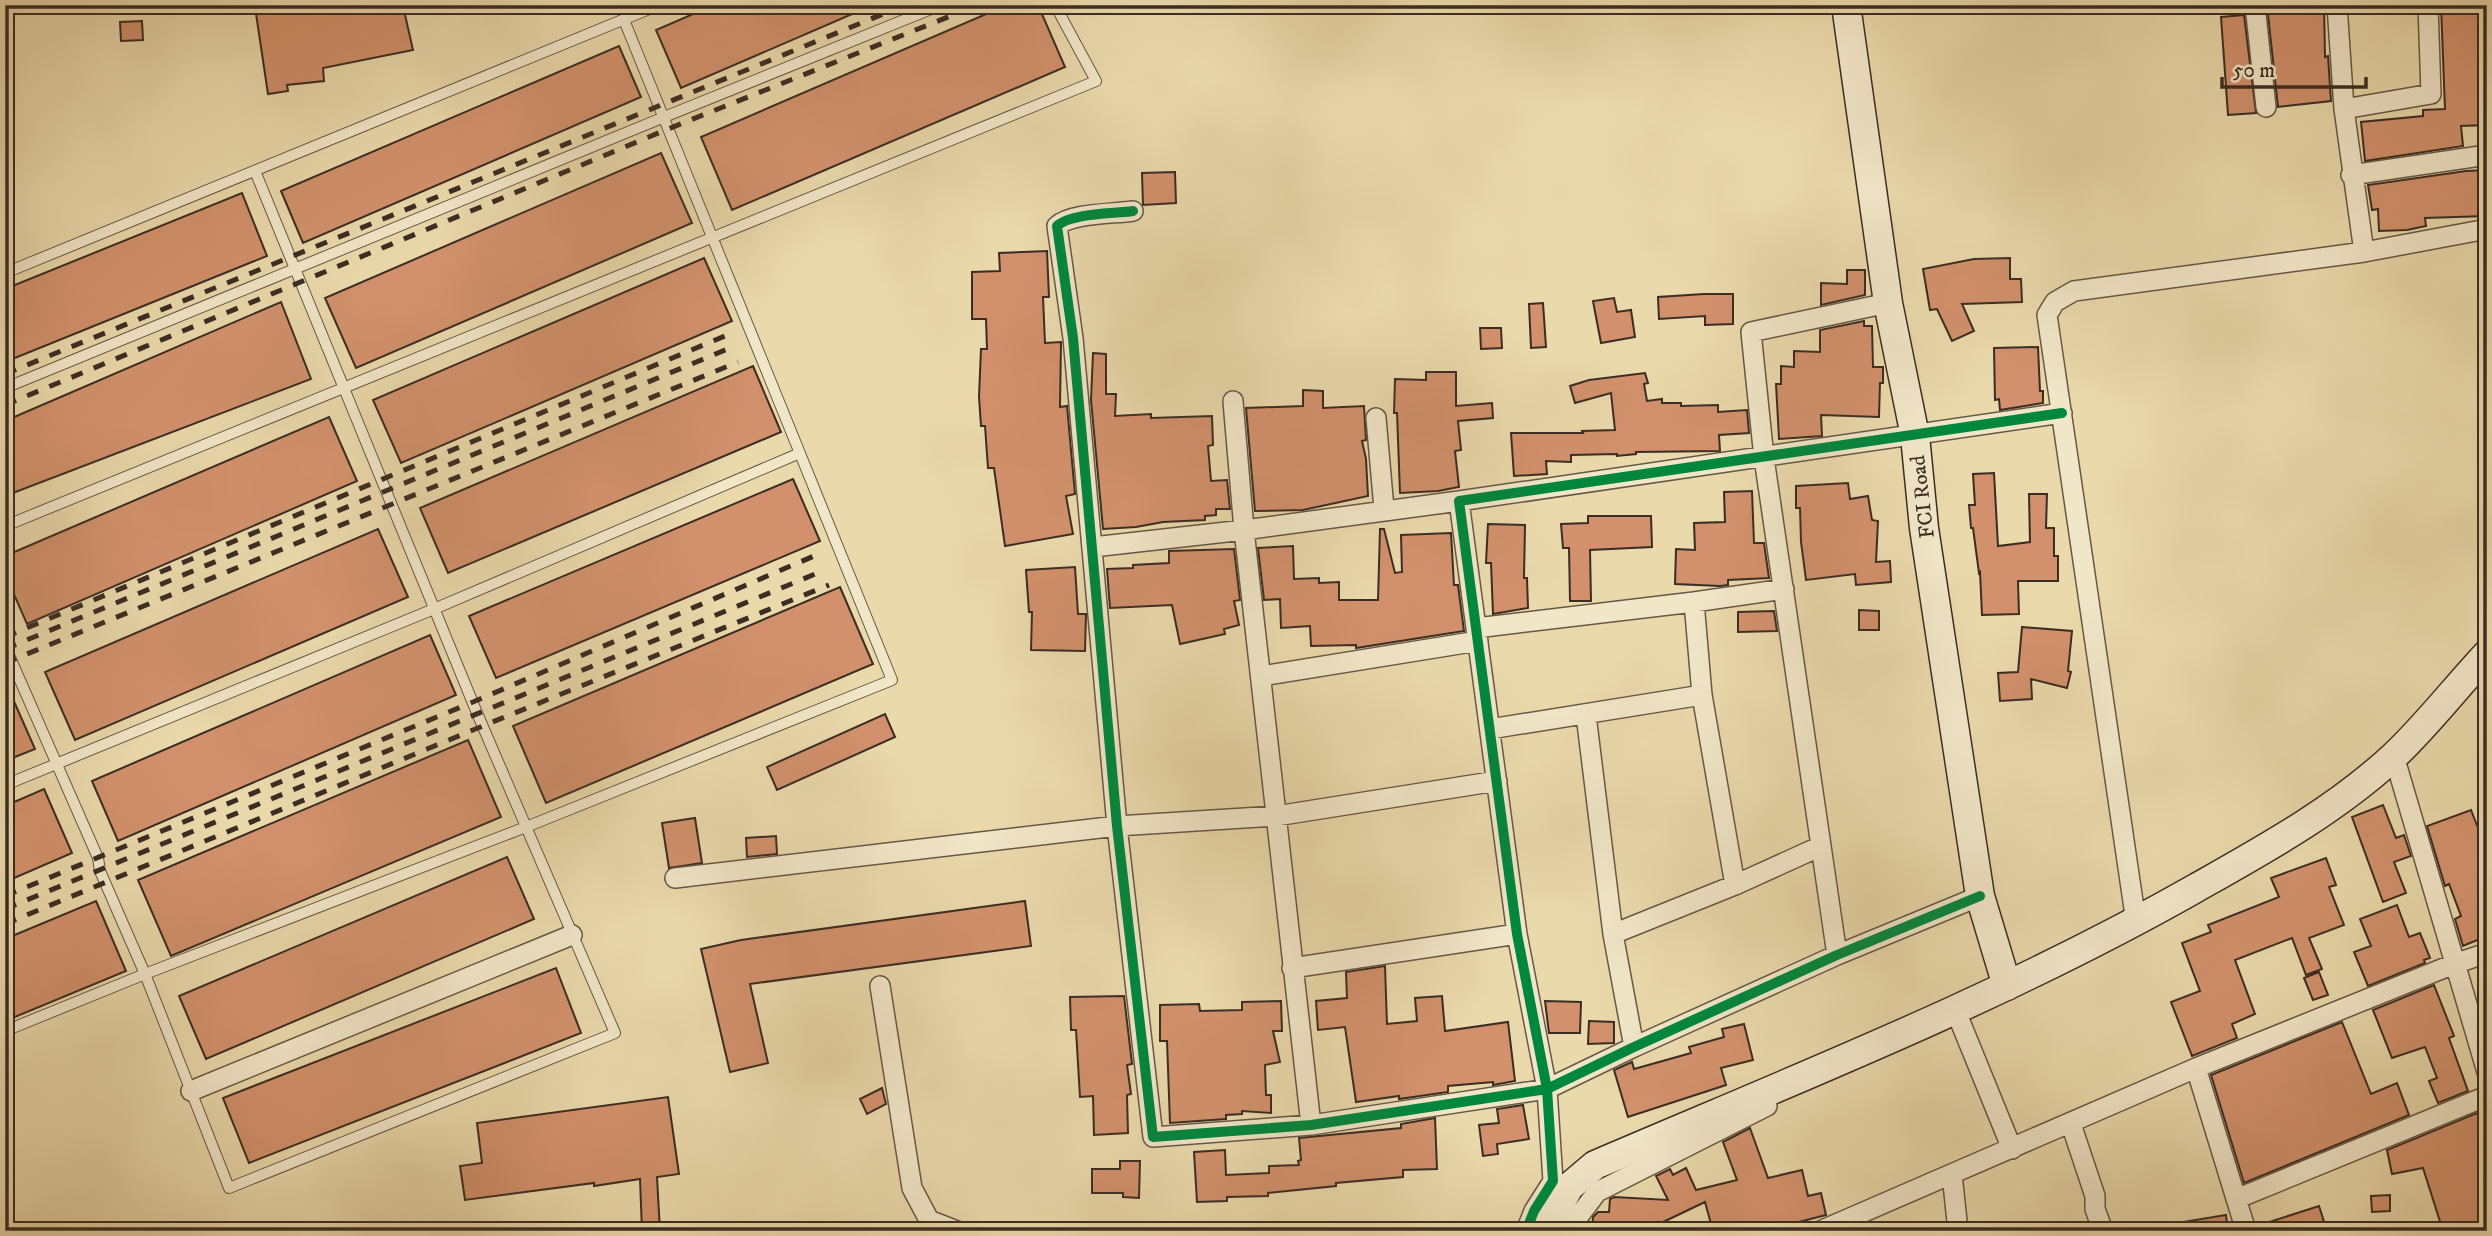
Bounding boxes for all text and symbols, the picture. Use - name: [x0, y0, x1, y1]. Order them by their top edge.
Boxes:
- scale bar: [2222, 46, 2366, 90]
- text: 50 m: [2233, 58, 2275, 84]
- street label: FCI Road: [1905, 453, 1941, 540]

